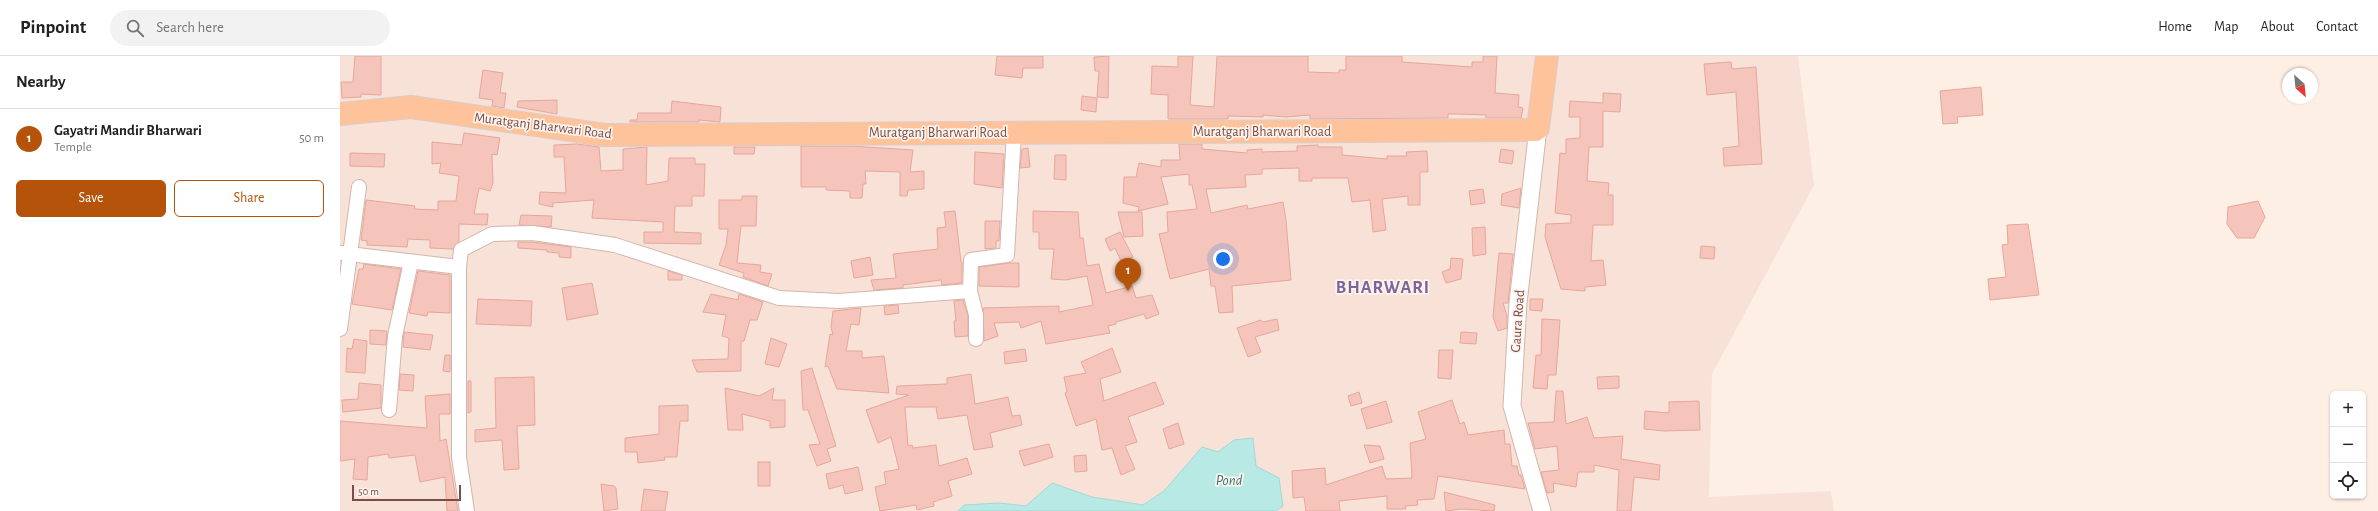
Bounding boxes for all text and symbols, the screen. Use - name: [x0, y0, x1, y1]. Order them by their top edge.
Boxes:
- search box: [110, 10, 390, 46]
- icon: search: [124, 17, 146, 39]
- text: Pinpoint: [20, 18, 86, 37]
- text: Search here: [156, 20, 224, 35]
- text: Home: [2158, 20, 2192, 34]
- text: Map: [2214, 20, 2238, 34]
- text: About: [2260, 20, 2294, 34]
- text: Contact: [2316, 20, 2358, 34]
- north arrow: [2282, 68, 2318, 104]
- text: Nearby: [16, 73, 66, 90]
- street label: Muratganj Bharwari Road: [473, 111, 612, 141]
- text: Gayatri Mandir Bharwari: [54, 123, 202, 138]
- street label: Muratganj Bharwari Road: [1193, 125, 1331, 139]
- street label: Muratganj Bharwari Road: [869, 126, 1007, 140]
- text: 1: [27, 132, 31, 145]
- text: 50 m: [299, 132, 324, 145]
- text: Temple: [54, 141, 92, 154]
- button: Save: [16, 180, 166, 217]
- button: Share: [174, 180, 324, 217]
- your location: [1213, 249, 1233, 269]
- pin: 1: [1115, 258, 1141, 291]
- district label: BHARWARI: [1336, 279, 1430, 297]
- street label: Gaura Road: [1509, 289, 1527, 353]
- map controls: [2330, 391, 2366, 499]
- button: +: [2330, 391, 2366, 427]
- button: −: [2330, 427, 2366, 463]
- button: locate: [2330, 463, 2366, 499]
- water label: Pond: [1216, 473, 1243, 488]
- scale bar: [352, 483, 461, 502]
- text: 50 m: [358, 486, 379, 497]

